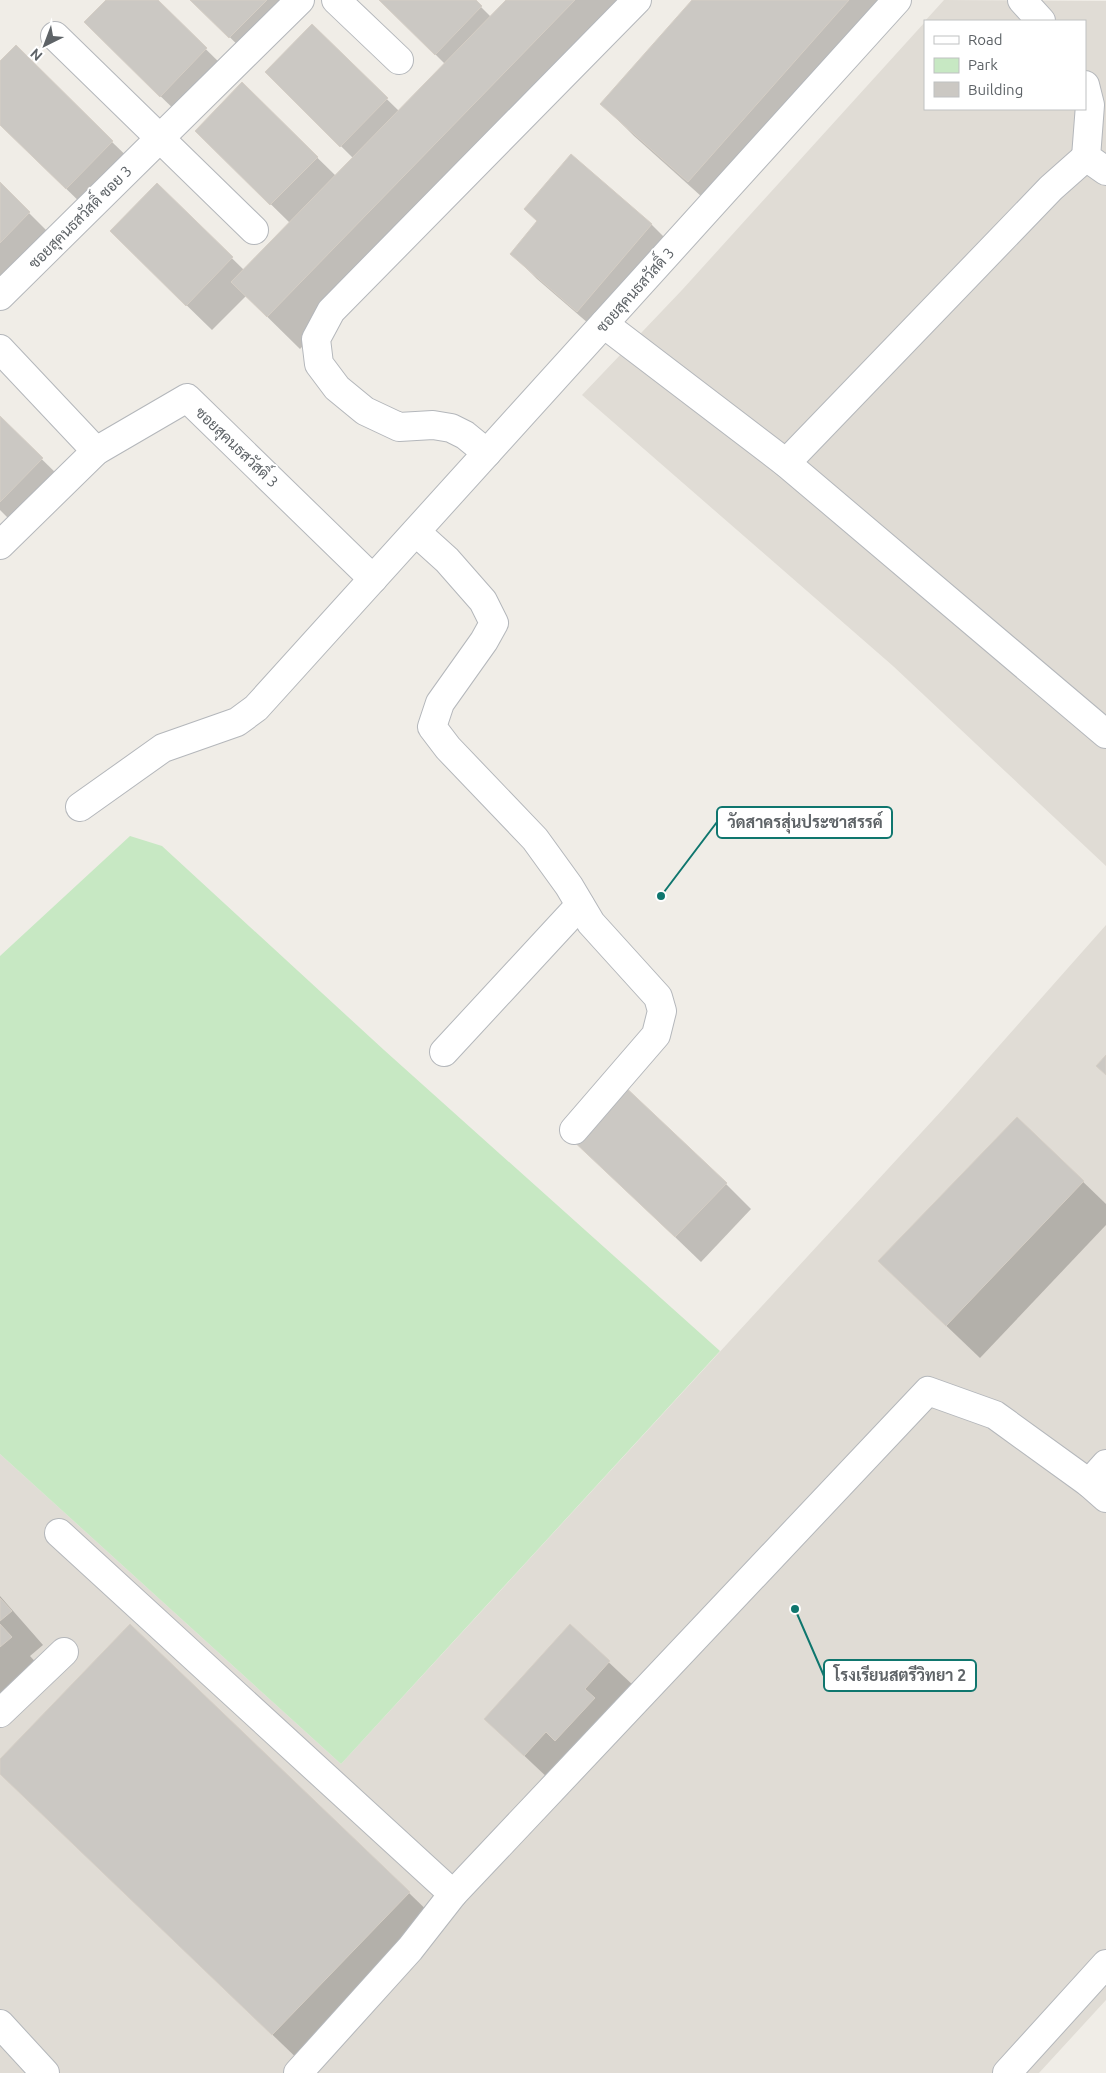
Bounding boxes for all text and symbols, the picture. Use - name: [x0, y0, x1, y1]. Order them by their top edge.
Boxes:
- north arrow: [20, 20, 70, 70]
- legend: [924, 20, 1086, 110]
- text: Road: [968, 31, 1003, 48]
- text: N: [27, 45, 46, 64]
- text: Park: [968, 56, 998, 73]
- text: Building: [968, 81, 1023, 98]
- street label: ซอยสุคนธสวัสดิ์ ซอย 3: [21, 158, 137, 274]
- street label: ซอยสุคนธสวัสดิ์ 3: [588, 240, 680, 338]
- street label: ซอยสุคนธสวัสดิ์ 3: [190, 399, 286, 493]
- callout: วัดสาครสุ่นประชาสรรค์: [717, 807, 892, 838]
- text: วัดสาครสุ่นประชาสรรค์: [727, 811, 884, 834]
- callout: โรงเรียนสตรีวิทยา 2: [824, 1660, 976, 1691]
- text: โรงเรียนสตรีวิทยา 2: [833, 1664, 966, 1684]

